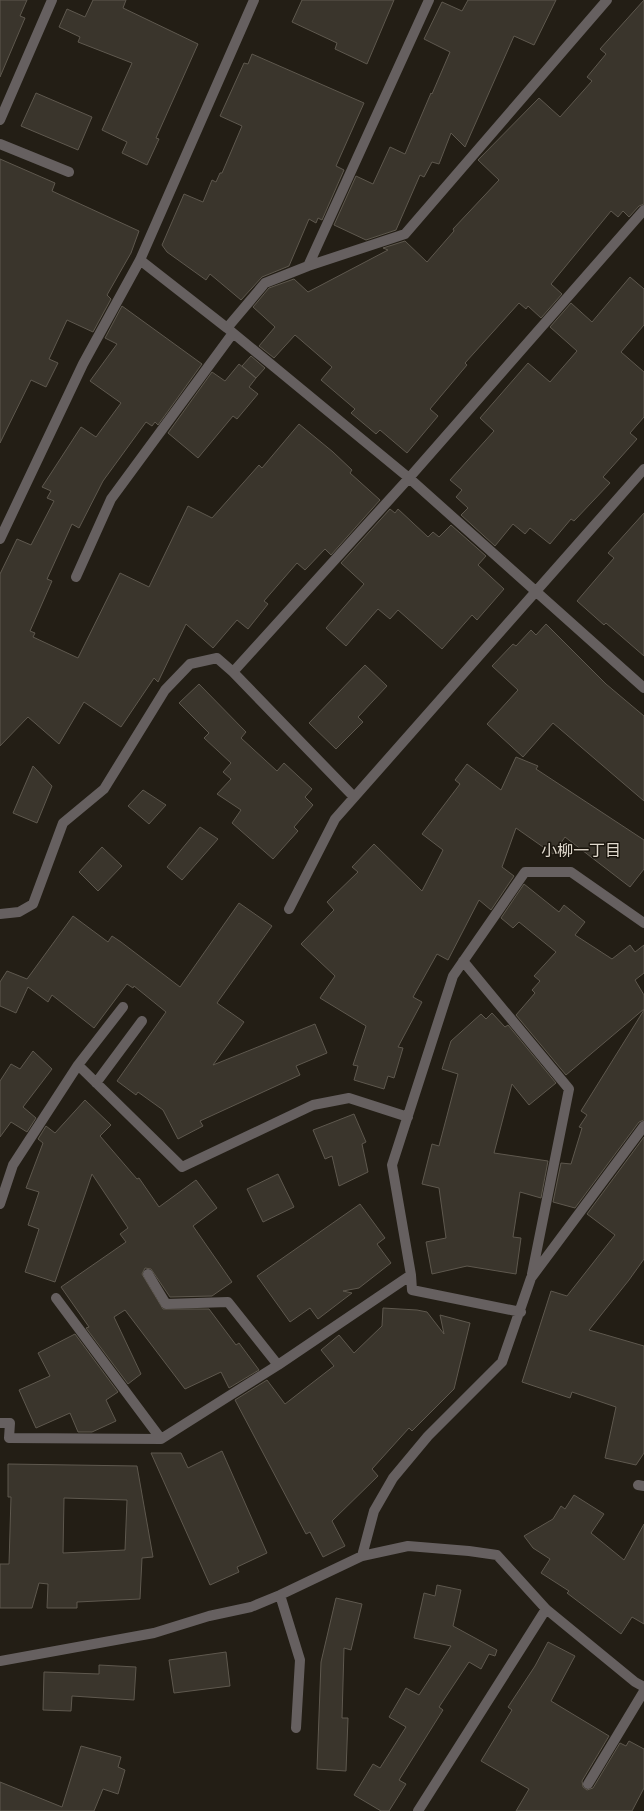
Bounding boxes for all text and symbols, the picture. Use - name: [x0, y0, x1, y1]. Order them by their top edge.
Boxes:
- district label: 小柳一丁目: [541, 840, 621, 860]

